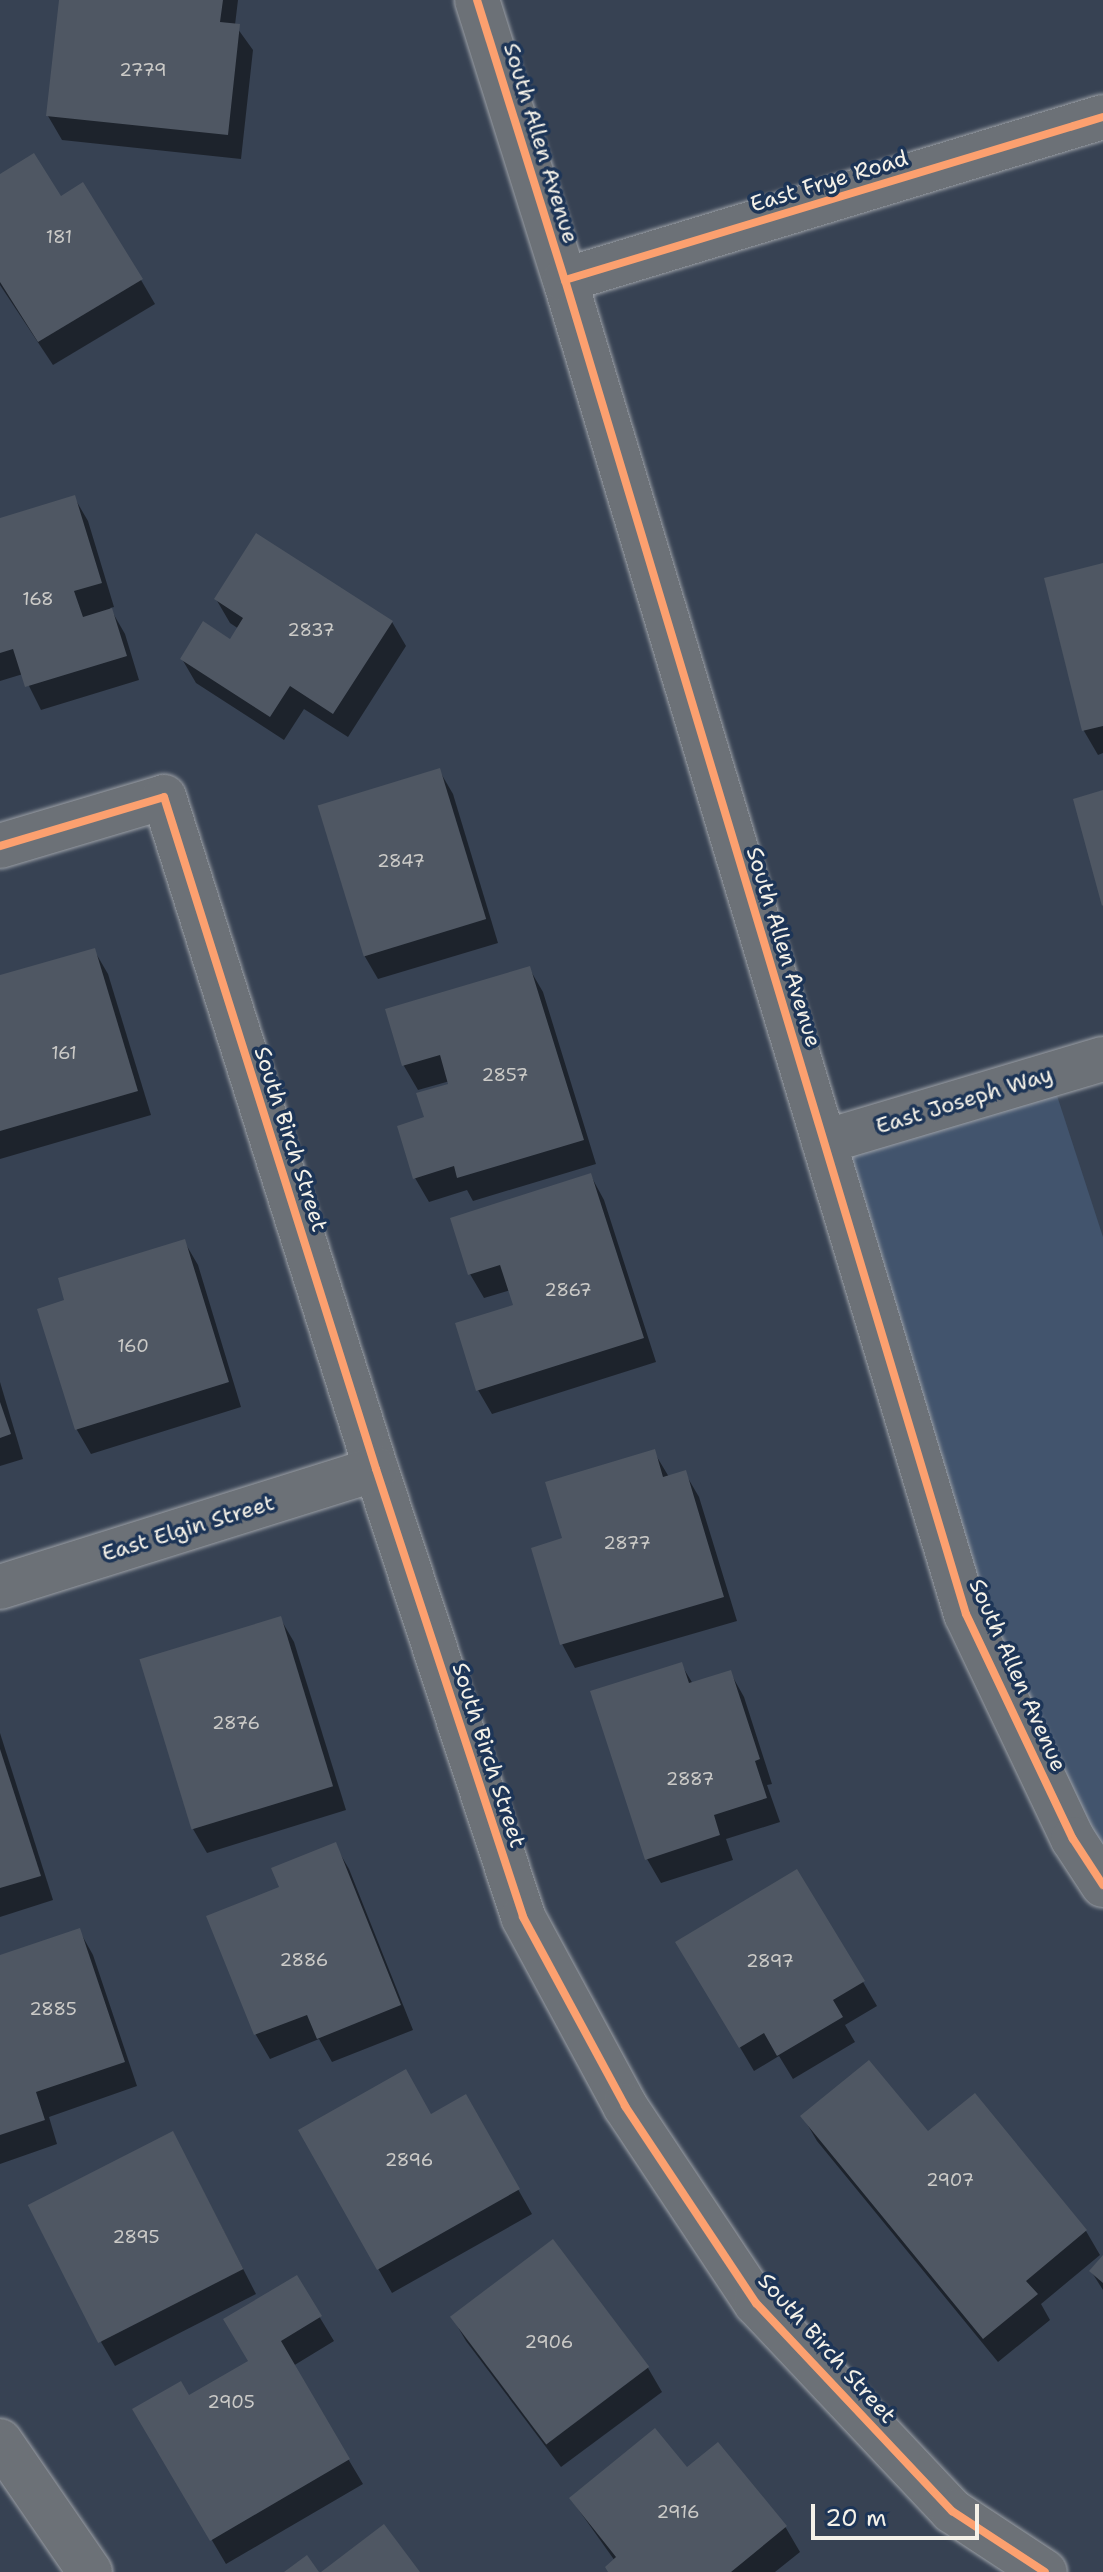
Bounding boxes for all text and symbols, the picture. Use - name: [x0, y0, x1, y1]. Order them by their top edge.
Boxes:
- street label: South Allen Avenue: [498, 40, 584, 246]
- house number: 2779: [119, 59, 167, 81]
- street label: East Frye Road: [747, 144, 911, 218]
- house number: 181: [46, 226, 72, 248]
- house number: 168: [22, 588, 54, 610]
- house number: 2837: [287, 619, 335, 641]
- street label: South Allen Avenue: [741, 844, 827, 1050]
- house number: 2847: [377, 850, 425, 872]
- house number: 161: [51, 1042, 77, 1064]
- street label: South Birch Street: [249, 1043, 333, 1235]
- street label: East Joseph Way: [872, 1061, 1056, 1139]
- house number: 2857: [482, 1064, 528, 1086]
- house number: 2867: [544, 1279, 592, 1301]
- house number: 160: [117, 1335, 149, 1357]
- street label: East Elgin Street: [99, 1489, 277, 1567]
- house number: 2877: [603, 1532, 651, 1554]
- street label: South Allen Avenue: [964, 1575, 1072, 1775]
- street label: South Birch Street: [447, 1659, 531, 1851]
- house number: 2876: [212, 1712, 260, 1734]
- house number: 2887: [666, 1768, 714, 1790]
- house number: 2886: [280, 1949, 328, 1971]
- house number: 2897: [746, 1950, 794, 1972]
- house number: 2885: [29, 1998, 77, 2020]
- house number: 2896: [385, 2149, 433, 2171]
- house number: 2907: [926, 2169, 974, 2191]
- house number: 2895: [112, 2226, 160, 2248]
- street label: South Birch Street: [753, 2267, 901, 2429]
- house number: 2906: [525, 2331, 573, 2353]
- house number: 2905: [207, 2391, 255, 2413]
- scale bar: [815, 2488, 983, 2538]
- house number: 2916: [656, 2501, 700, 2523]
- text: 20 m: [825, 2502, 887, 2534]

